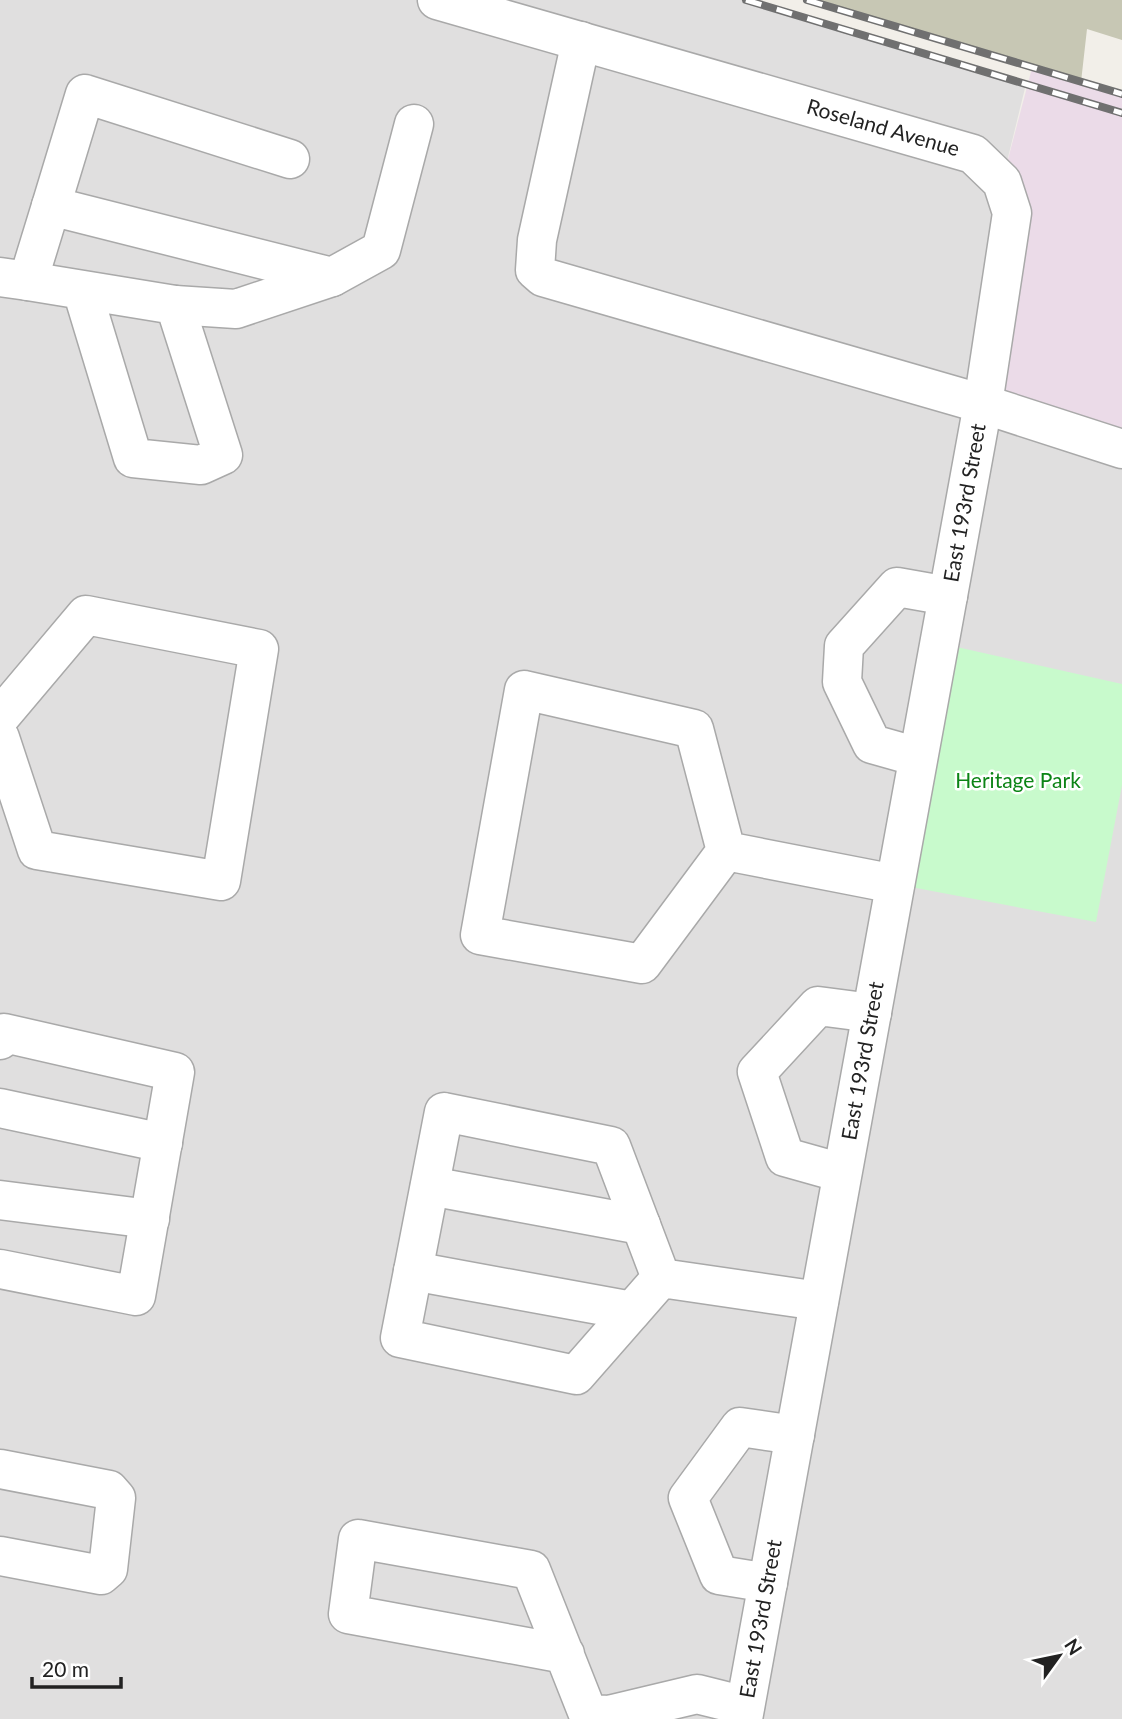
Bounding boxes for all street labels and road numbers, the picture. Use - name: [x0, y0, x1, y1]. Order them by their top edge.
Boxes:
- street label: Roseland Avenue: [804, 93, 963, 160]
- street label: East 193rd Street: [937, 421, 990, 584]
- street label: East 193rd Street: [835, 979, 888, 1142]
- street label: East 193rd Street: [733, 1537, 786, 1700]

